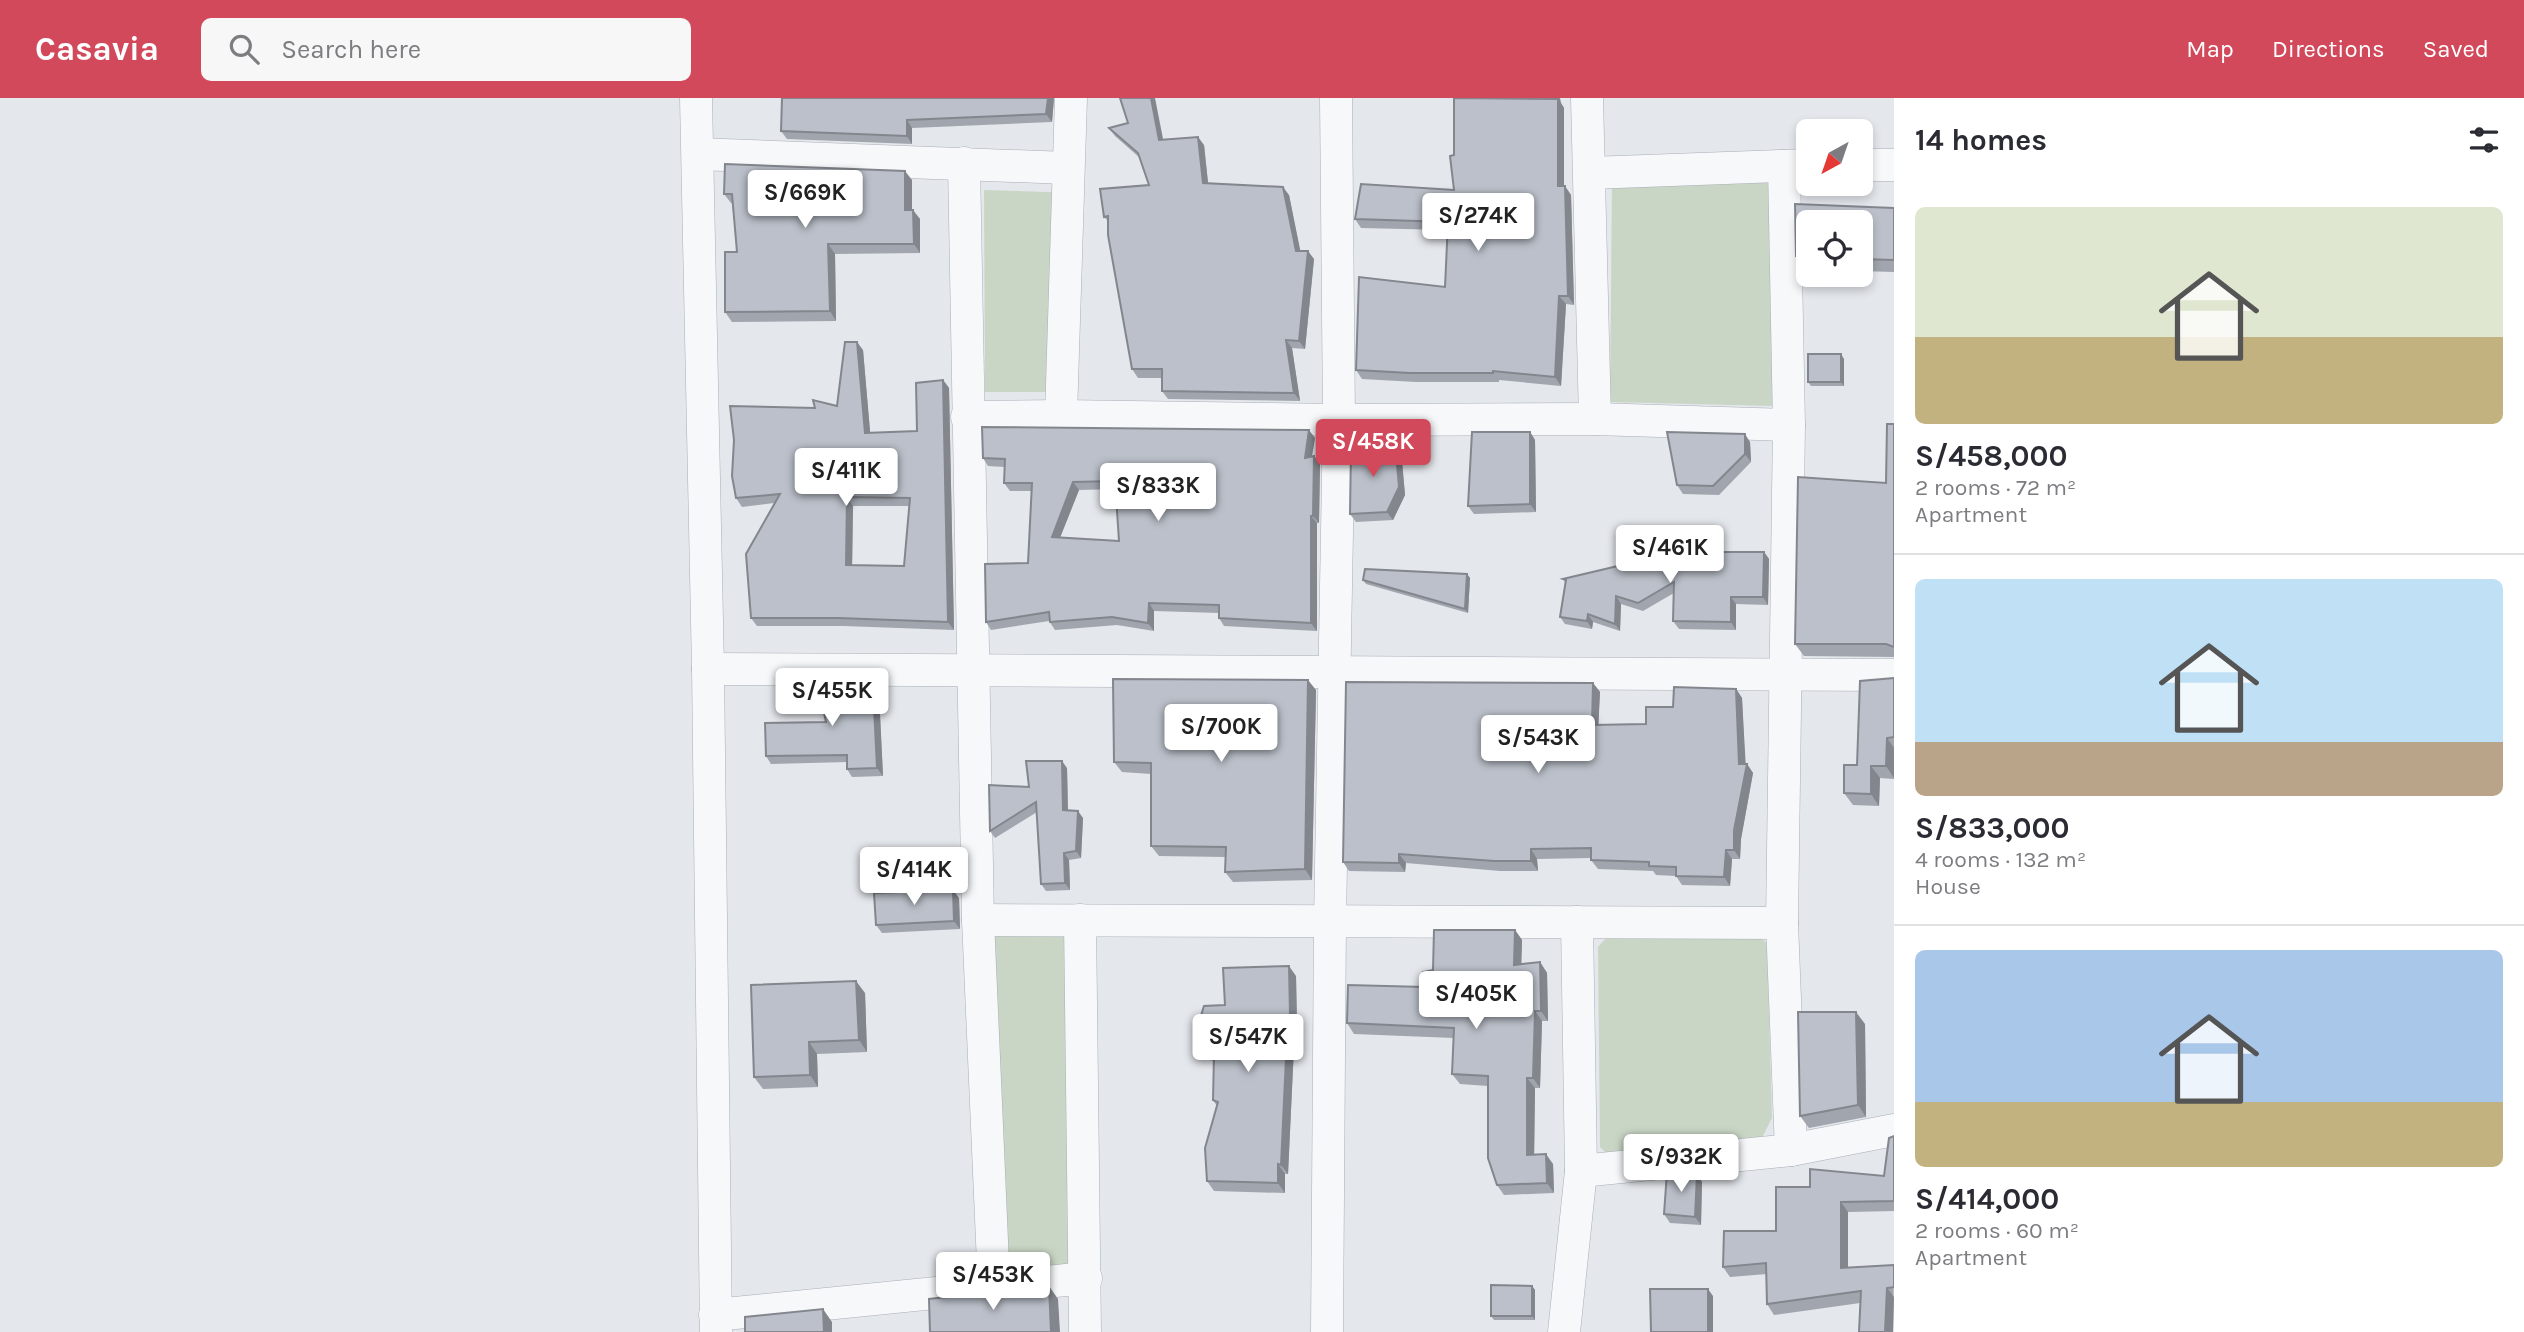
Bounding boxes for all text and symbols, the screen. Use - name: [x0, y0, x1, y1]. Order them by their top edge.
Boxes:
- search box: [201, 18, 691, 81]
- text: Casavia: [35, 30, 159, 68]
- icon: search: [225, 30, 263, 68]
- text: Search here: [281, 34, 421, 65]
- text: Map: [2186, 35, 2234, 63]
- text: Directions: [2272, 35, 2385, 63]
- text: Saved: [2423, 35, 2489, 63]
- north arrow: [1796, 119, 1872, 196]
- map controls: [1796, 119, 1873, 287]
- icon: filters: [2465, 121, 2503, 159]
- text: 14 homes: [1915, 122, 2047, 158]
- pin: S/669K: [748, 170, 862, 230]
- text: S/669K: [764, 179, 846, 206]
- pin: S/274K: [1421, 194, 1535, 253]
- text: S/274K: [1438, 202, 1518, 229]
- button: locate: [1796, 210, 1873, 287]
- icon: home: [2146, 253, 2272, 379]
- pin: S/458K: [1316, 420, 1430, 479]
- text: S/458K: [1332, 428, 1414, 455]
- text: S/458,000: [1915, 438, 2068, 474]
- pin: S/411K: [789, 448, 903, 508]
- text: S/411K: [811, 457, 881, 484]
- pin: S/833K: [1101, 464, 1215, 523]
- text: S/833K: [1116, 472, 1200, 499]
- text: 2 rooms · 72 m²: [1915, 474, 2076, 501]
- text: Apartment: [1915, 501, 2027, 528]
- pin: S/461K: [1613, 526, 1727, 585]
- text: S/461K: [1632, 534, 1708, 561]
- icon: home: [2146, 625, 2272, 751]
- pin: S/455K: [775, 668, 889, 728]
- text: S/455K: [791, 677, 873, 704]
- pin: S/700K: [1164, 704, 1278, 764]
- text: S/700K: [1180, 713, 1262, 740]
- pin: S/543K: [1481, 716, 1595, 775]
- text: S/543K: [1497, 724, 1579, 751]
- text: S/833,000: [1915, 810, 2070, 846]
- text: 4 rooms · 132 m²: [1915, 846, 2086, 873]
- pin: S/414K: [857, 848, 971, 907]
- text: S/414K: [876, 856, 952, 883]
- text: House: [1915, 873, 1981, 900]
- pin: S/405K: [1419, 972, 1533, 1031]
- text: S/405K: [1435, 980, 1517, 1007]
- icon: home: [2146, 996, 2272, 1122]
- pin: S/547K: [1191, 1014, 1305, 1074]
- text: S/547K: [1208, 1023, 1288, 1050]
- pin: S/932K: [1624, 1134, 1738, 1194]
- text: S/932K: [1640, 1143, 1722, 1170]
- text: S/414,000: [1915, 1181, 2059, 1217]
- text: 2 rooms · 60 m²: [1915, 1217, 2079, 1244]
- text: Apartment: [1915, 1244, 2027, 1271]
- pin: S/453K: [936, 1252, 1050, 1312]
- text: S/453K: [952, 1261, 1034, 1288]

